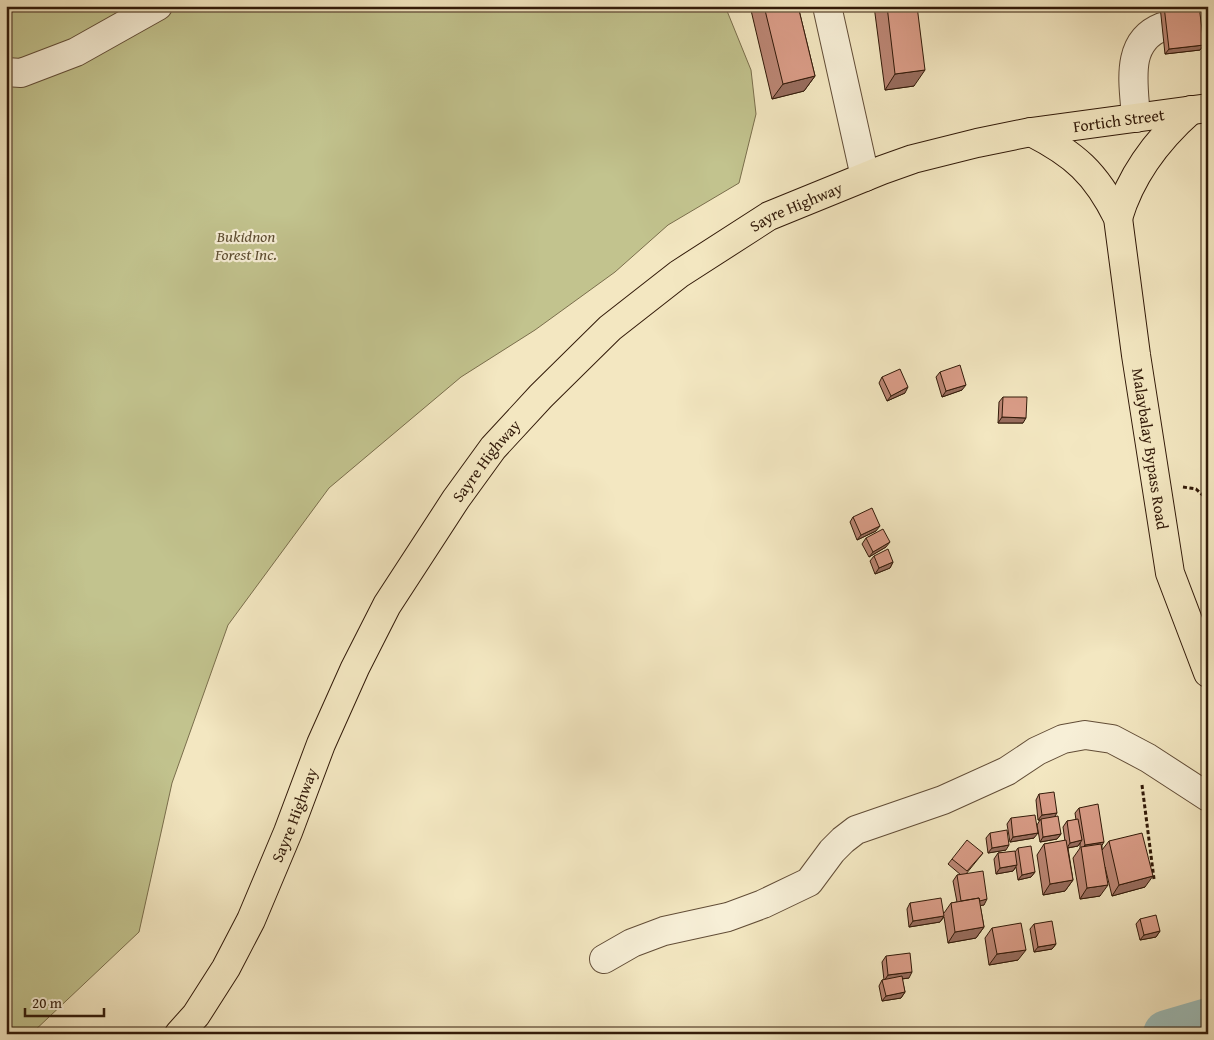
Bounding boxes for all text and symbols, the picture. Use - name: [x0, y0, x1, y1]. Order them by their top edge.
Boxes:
- street label: Fortich Street: [1071, 102, 1166, 138]
- street label: Sayre Highway: [745, 175, 846, 238]
- park label: Bukidnon Forest Inc.: [214, 224, 277, 266]
- street label: Malaybalay Bypass Road: [1126, 366, 1175, 532]
- street label: Sayre Highway: [446, 414, 526, 507]
- street label: Sayre Highway: [265, 764, 323, 866]
- scale bar: [25, 985, 104, 1017]
- text: 20 m: [32, 992, 63, 1013]

